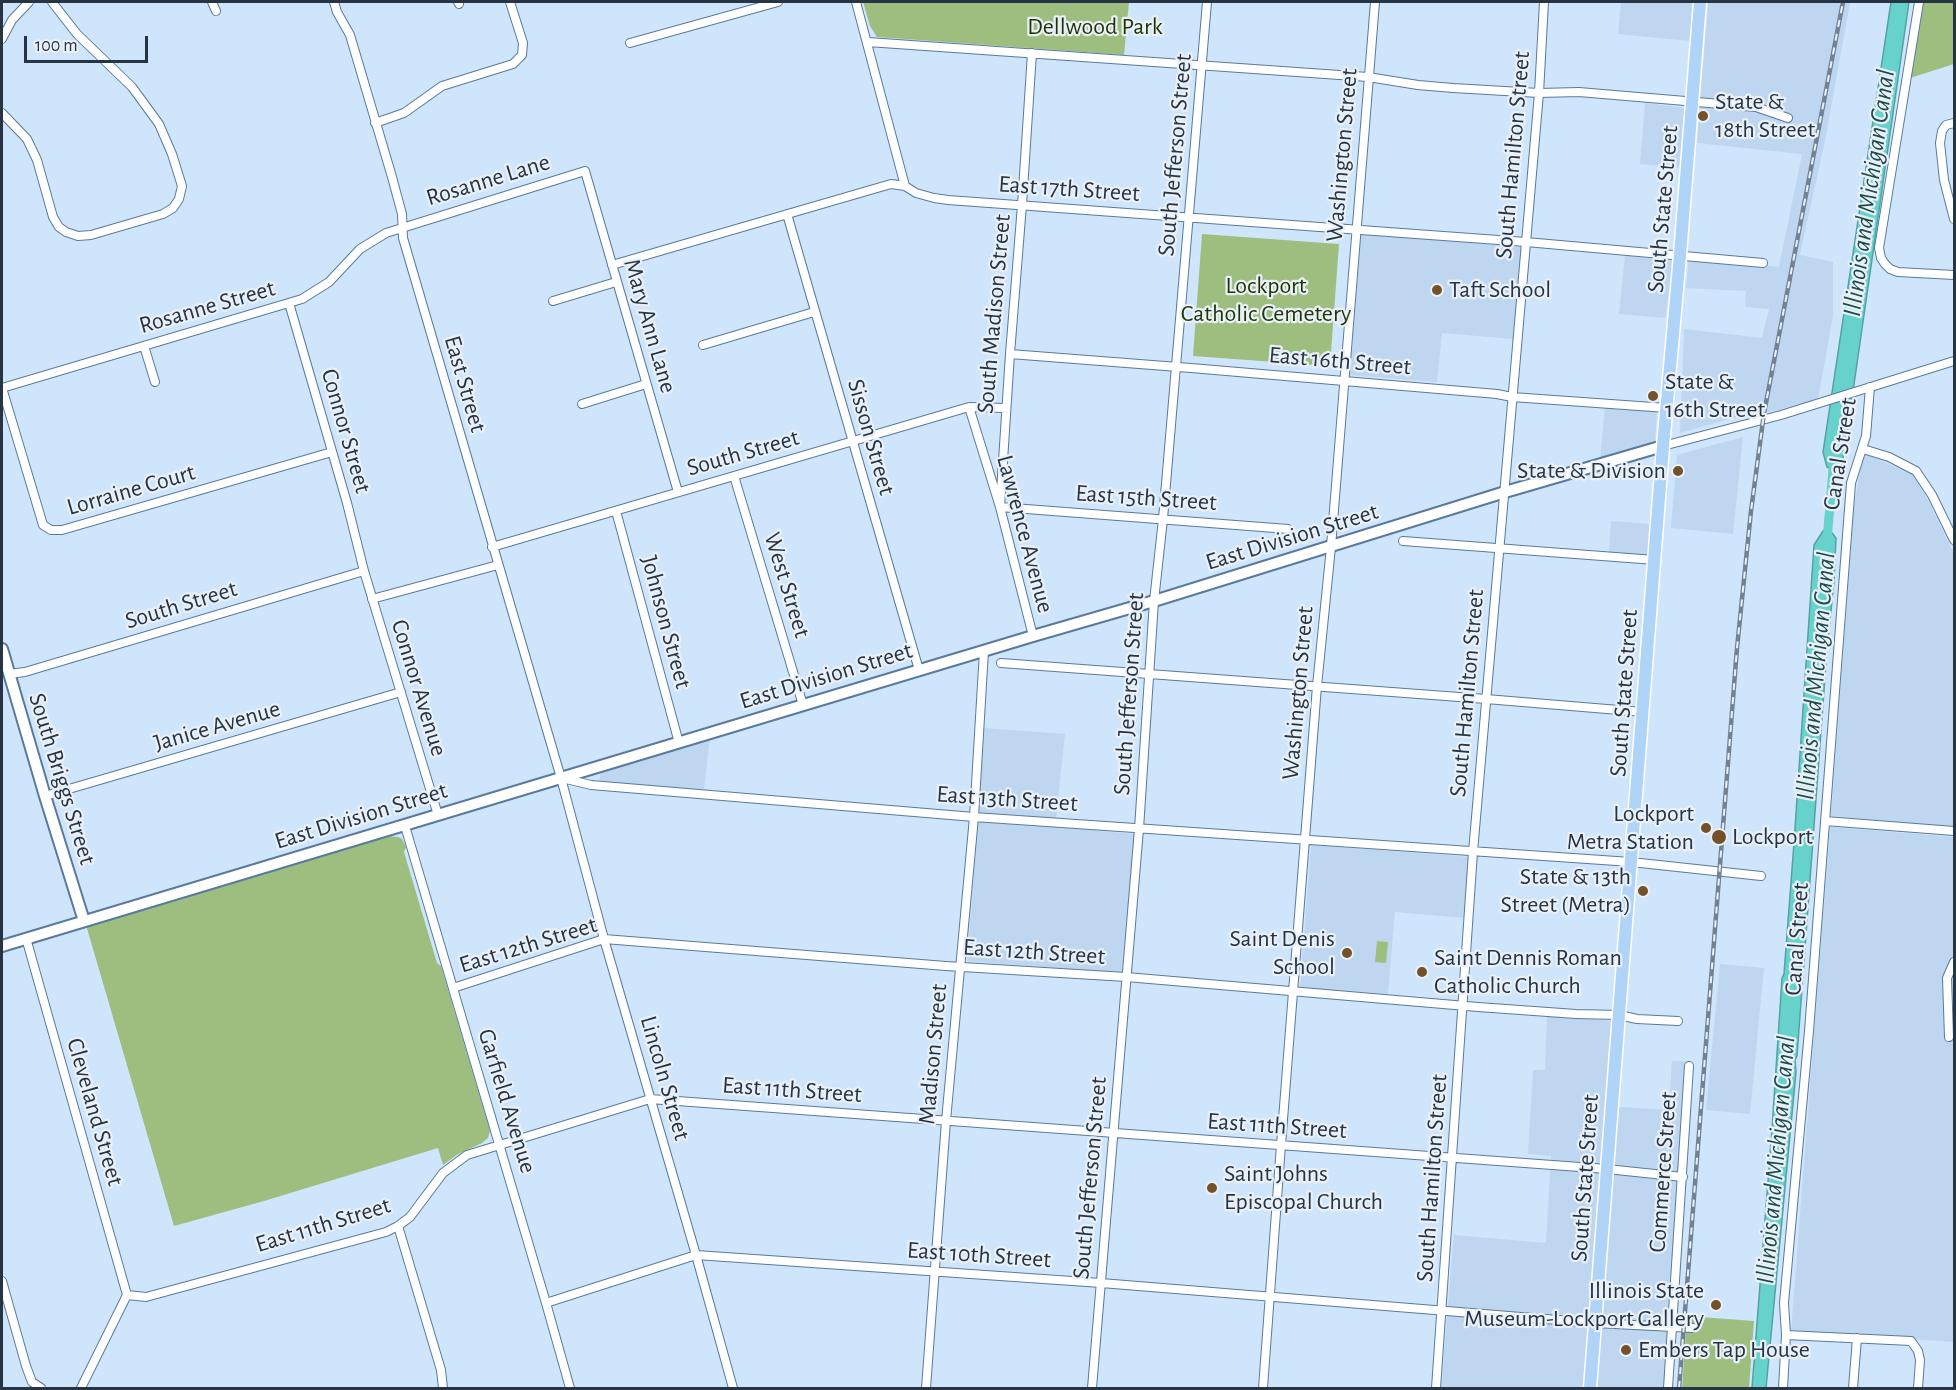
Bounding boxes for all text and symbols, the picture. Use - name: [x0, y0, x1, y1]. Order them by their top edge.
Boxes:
- park label: Dellwood Park: [1027, 13, 1163, 41]
- scale bar: [27, 24, 152, 62]
- text: 100 m: [35, 37, 78, 55]
- street label: South Hamilton Street: [1490, 50, 1536, 260]
- street label: South Jefferson Street: [1152, 53, 1198, 257]
- street label: Washington Street: [1320, 67, 1364, 243]
- water label: Illinois and Michigan Canal: [1836, 67, 1902, 319]
- place label: State & 18th Street: [1715, 88, 1815, 144]
- marker: State & 18th Street: [1696, 109, 1710, 123]
- street label: South State Street: [1641, 124, 1685, 294]
- street label: Rosanne Lane: [423, 148, 553, 212]
- street label: East 17th Street: [997, 170, 1141, 208]
- street label: South Madison Street: [971, 213, 1017, 415]
- street label: Mary Ann Lane: [617, 256, 683, 396]
- park label: Lockport Catholic Cemetery: [1181, 272, 1351, 328]
- street label: Rosanne Street: [136, 274, 278, 340]
- place label: Taft School: [1449, 276, 1551, 304]
- marker: Taft School: [1430, 283, 1444, 297]
- street label: East Street: [437, 332, 493, 436]
- street label: East 16th Street: [1268, 340, 1412, 382]
- street label: Connor Street: [315, 366, 377, 496]
- place label: State & 16th Street: [1665, 368, 1765, 424]
- street label: Sisson Street: [841, 376, 901, 498]
- marker: State & 16th Street: [1646, 389, 1660, 403]
- street label: Canal Street: [1817, 396, 1863, 512]
- street label: South Street: [684, 423, 802, 483]
- street label: Lawrence Avenue: [990, 452, 1060, 616]
- place label: State & Division: [1517, 457, 1666, 485]
- street label: Lorraine Court: [64, 458, 198, 522]
- marker: State & Division: [1671, 464, 1685, 478]
- street label: East 15th Street: [1074, 479, 1218, 517]
- street label: East Division Street: [1202, 497, 1382, 577]
- street label: West Street: [757, 529, 817, 641]
- water label: Illinois and Michigan Canal: [1790, 551, 1842, 801]
- street label: Johnson Street: [634, 552, 698, 692]
- street label: South Street: [122, 574, 240, 636]
- street label: South Hamilton Street: [1444, 588, 1490, 798]
- street label: South Jefferson Street: [1108, 592, 1150, 796]
- street label: Washington Street: [1276, 605, 1320, 781]
- street label: South State Street: [1604, 608, 1644, 778]
- street label: Connor Avenue: [385, 616, 453, 760]
- street label: East Division Street: [736, 636, 916, 716]
- street label: South Briggs Street: [22, 690, 102, 868]
- street label: Janice Avenue: [150, 694, 284, 758]
- street label: East Division Street: [271, 776, 451, 856]
- street label: East 13th Street: [935, 780, 1079, 818]
- place label: Lockport Metra Station: [1567, 800, 1694, 856]
- marker: Lockport Metra Station: [1699, 821, 1713, 835]
- place label: Lockport: [1732, 823, 1813, 851]
- marker: Lockport: [1710, 828, 1728, 846]
- place label: State & 13th Street (Metra): [1501, 863, 1631, 919]
- street label: Canal Street: [1779, 882, 1815, 996]
- marker: State & 13th Street (Metra): [1636, 884, 1650, 898]
- street label: East 12th Street: [456, 910, 600, 980]
- place label: Saint Denis School: [1230, 925, 1335, 981]
- street label: East 12th Street: [962, 933, 1106, 971]
- place label: Saint Dennis Roman Catholic Church: [1434, 944, 1622, 1000]
- marker: Saint Denis School: [1340, 946, 1354, 960]
- marker: Saint Dennis Roman Catholic Church: [1415, 965, 1429, 979]
- street label: Madison Street: [912, 982, 954, 1126]
- street label: Lincoln Street: [634, 1013, 696, 1143]
- street label: Garfield Avenue: [471, 1025, 543, 1177]
- street label: Cleveland Street: [60, 1035, 130, 1189]
- water label: Illinois and Michigan Canal: [1750, 1035, 1802, 1285]
- street label: East 11th Street: [721, 1071, 863, 1109]
- street label: South Hamilton Street: [1410, 1073, 1454, 1283]
- street label: South Jefferson Street: [1067, 1076, 1113, 1280]
- street label: Commerce Street: [1643, 1091, 1683, 1253]
- street label: South State Street: [1565, 1093, 1605, 1263]
- street label: East 11th Street: [1206, 1107, 1348, 1145]
- place label: Saint Johns Episcopal Church: [1224, 1160, 1383, 1216]
- marker: Saint Johns Episcopal Church: [1205, 1181, 1219, 1195]
- street label: East 11th Street: [252, 1191, 394, 1259]
- street label: East 10th Street: [906, 1236, 1052, 1274]
- place label: Illinois State Museum-Lockport Gallery: [1464, 1277, 1704, 1333]
- marker: Illinois State Museum-Lockport Gallery: [1709, 1298, 1723, 1312]
- place label: Embers Tap House: [1638, 1336, 1810, 1364]
- marker: Embers Tap House: [1619, 1343, 1633, 1357]

